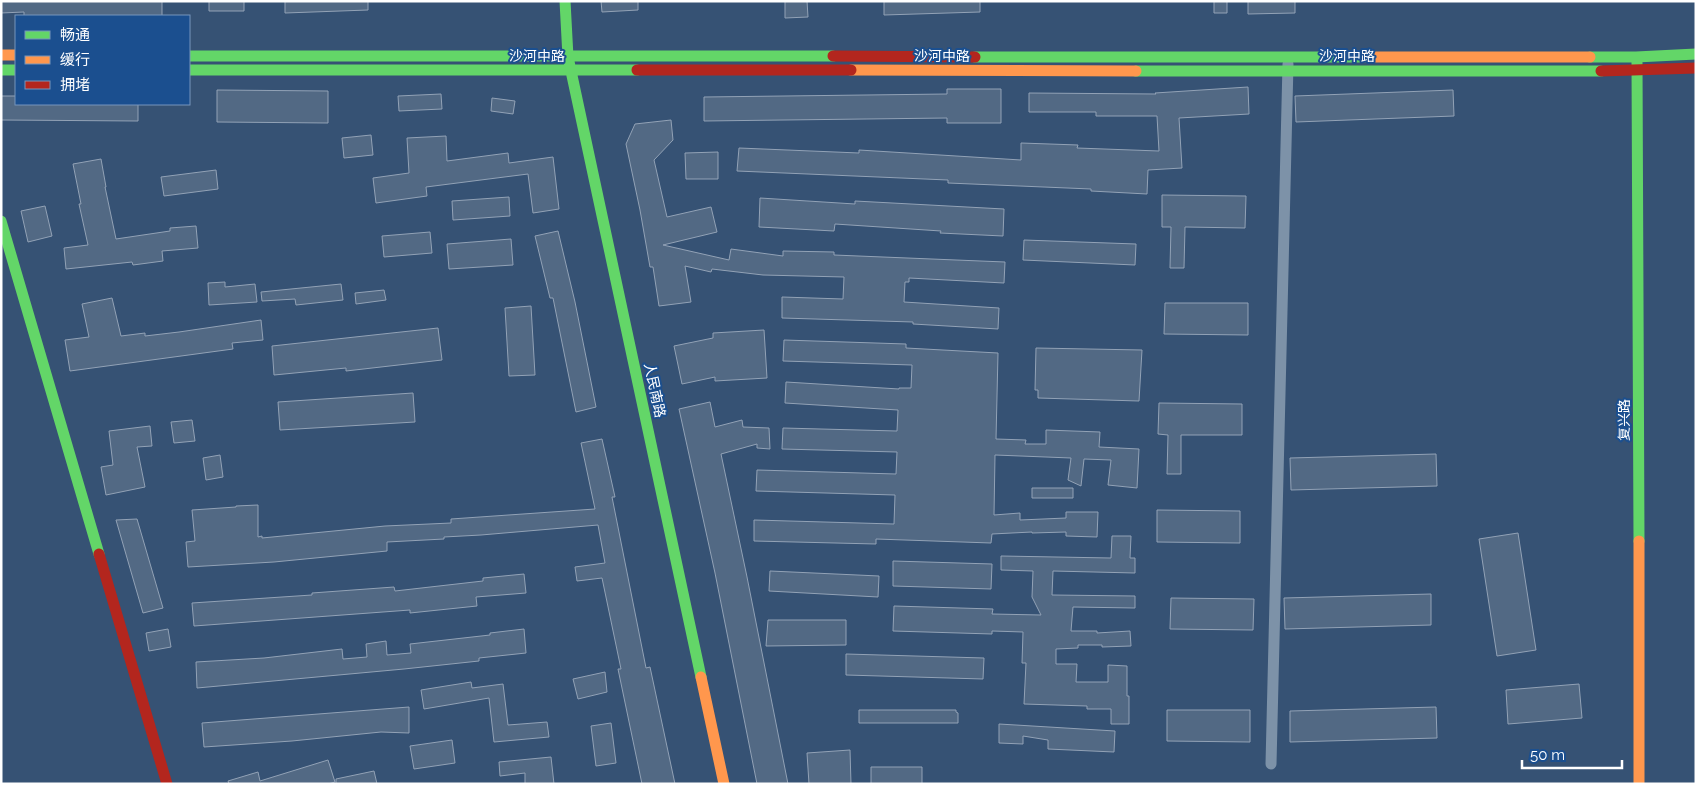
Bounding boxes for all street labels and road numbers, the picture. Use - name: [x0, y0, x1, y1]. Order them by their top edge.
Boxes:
- street label: 沙河中路: [509, 48, 565, 64]
- street label: 沙河中路: [914, 48, 970, 64]
- street label: 沙河中路: [1319, 48, 1375, 64]
- street label: 人民南路: [641, 361, 669, 419]
- street label: 复兴路: [1616, 399, 1632, 441]

